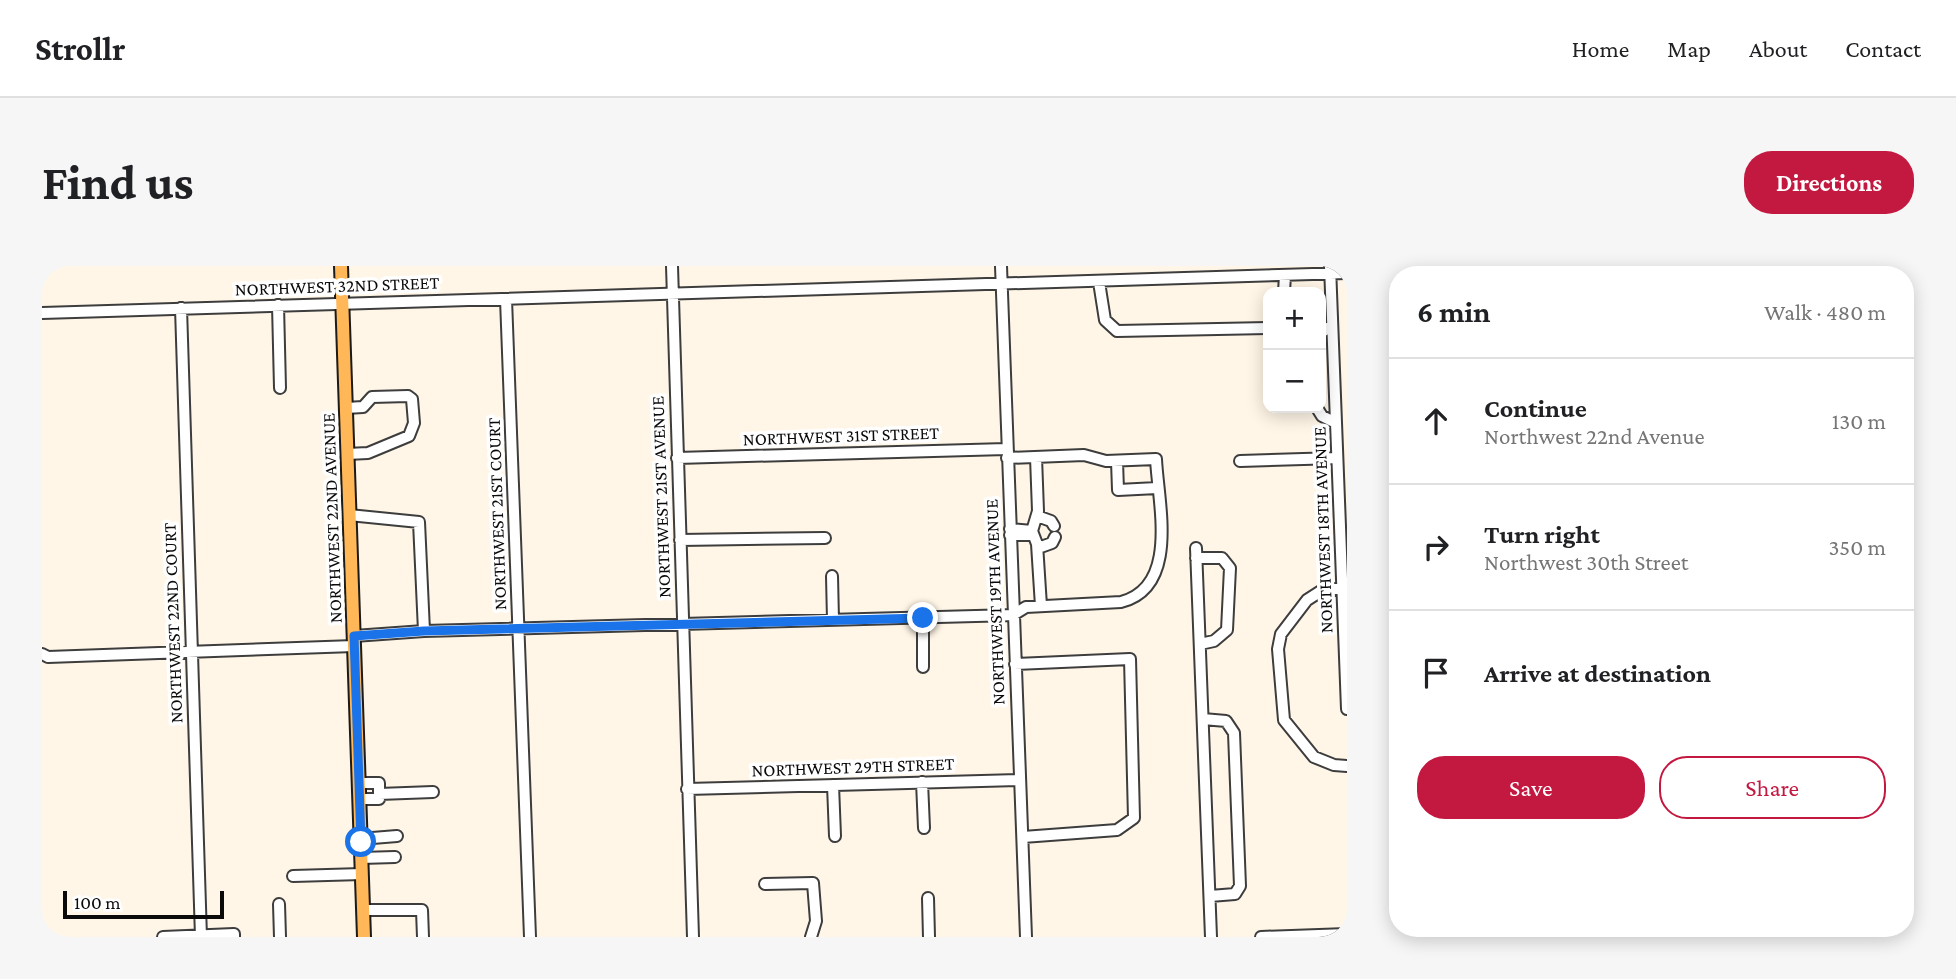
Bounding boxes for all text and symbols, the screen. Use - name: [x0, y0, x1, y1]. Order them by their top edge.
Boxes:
- text: Strollr: [35, 30, 125, 67]
- text: Home: [1572, 35, 1629, 62]
- text: Map: [1667, 35, 1711, 62]
- text: About: [1749, 35, 1807, 62]
- text: Contact: [1845, 35, 1921, 62]
- button: Directions: [1744, 151, 1914, 214]
- text: Find us: [42, 155, 194, 210]
- street label: NORTHWEST 32ND STREET: [234, 272, 440, 300]
- map controls: [1263, 287, 1326, 413]
- button: +: [1263, 287, 1326, 350]
- text: 6 min: [1417, 295, 1490, 328]
- text: Walk · 480 m: [1764, 299, 1886, 325]
- button: −: [1263, 350, 1326, 413]
- text: Continue: [1484, 394, 1587, 423]
- street label: NORTHWEST 21ST AVENUE: [647, 395, 675, 598]
- icon: ahead: [1417, 402, 1455, 440]
- text: 130 m: [1832, 408, 1886, 434]
- street label: NORTHWEST 22ND AVENUE: [318, 412, 346, 623]
- street label: NORTHWEST 21ST COURT: [484, 417, 510, 611]
- street label: NORTHWEST 31ST STREET: [743, 423, 940, 449]
- text: Northwest 22nd Avenue: [1484, 423, 1705, 449]
- street label: NORTHWEST 18TH AVENUE: [1309, 426, 1337, 634]
- street label: NORTHWEST 19TH AVENUE: [981, 498, 1009, 705]
- text: Turn right: [1484, 520, 1600, 549]
- street label: NORTHWEST 22ND COURT: [159, 522, 186, 724]
- icon: right: [1417, 528, 1455, 566]
- text: 350 m: [1828, 534, 1886, 560]
- text: Northwest 30th Street: [1484, 549, 1688, 575]
- route end: [907, 602, 938, 633]
- icon: arrive: [1417, 654, 1455, 692]
- text: Arrive at destination: [1484, 659, 1711, 688]
- street label: NORTHWEST 29TH STREET: [751, 753, 955, 781]
- button: Save: [1417, 756, 1645, 819]
- button: Share: [1659, 756, 1886, 819]
- route start: [345, 826, 376, 857]
- scale bar: [63, 888, 224, 920]
- text: 100 m: [74, 892, 121, 913]

